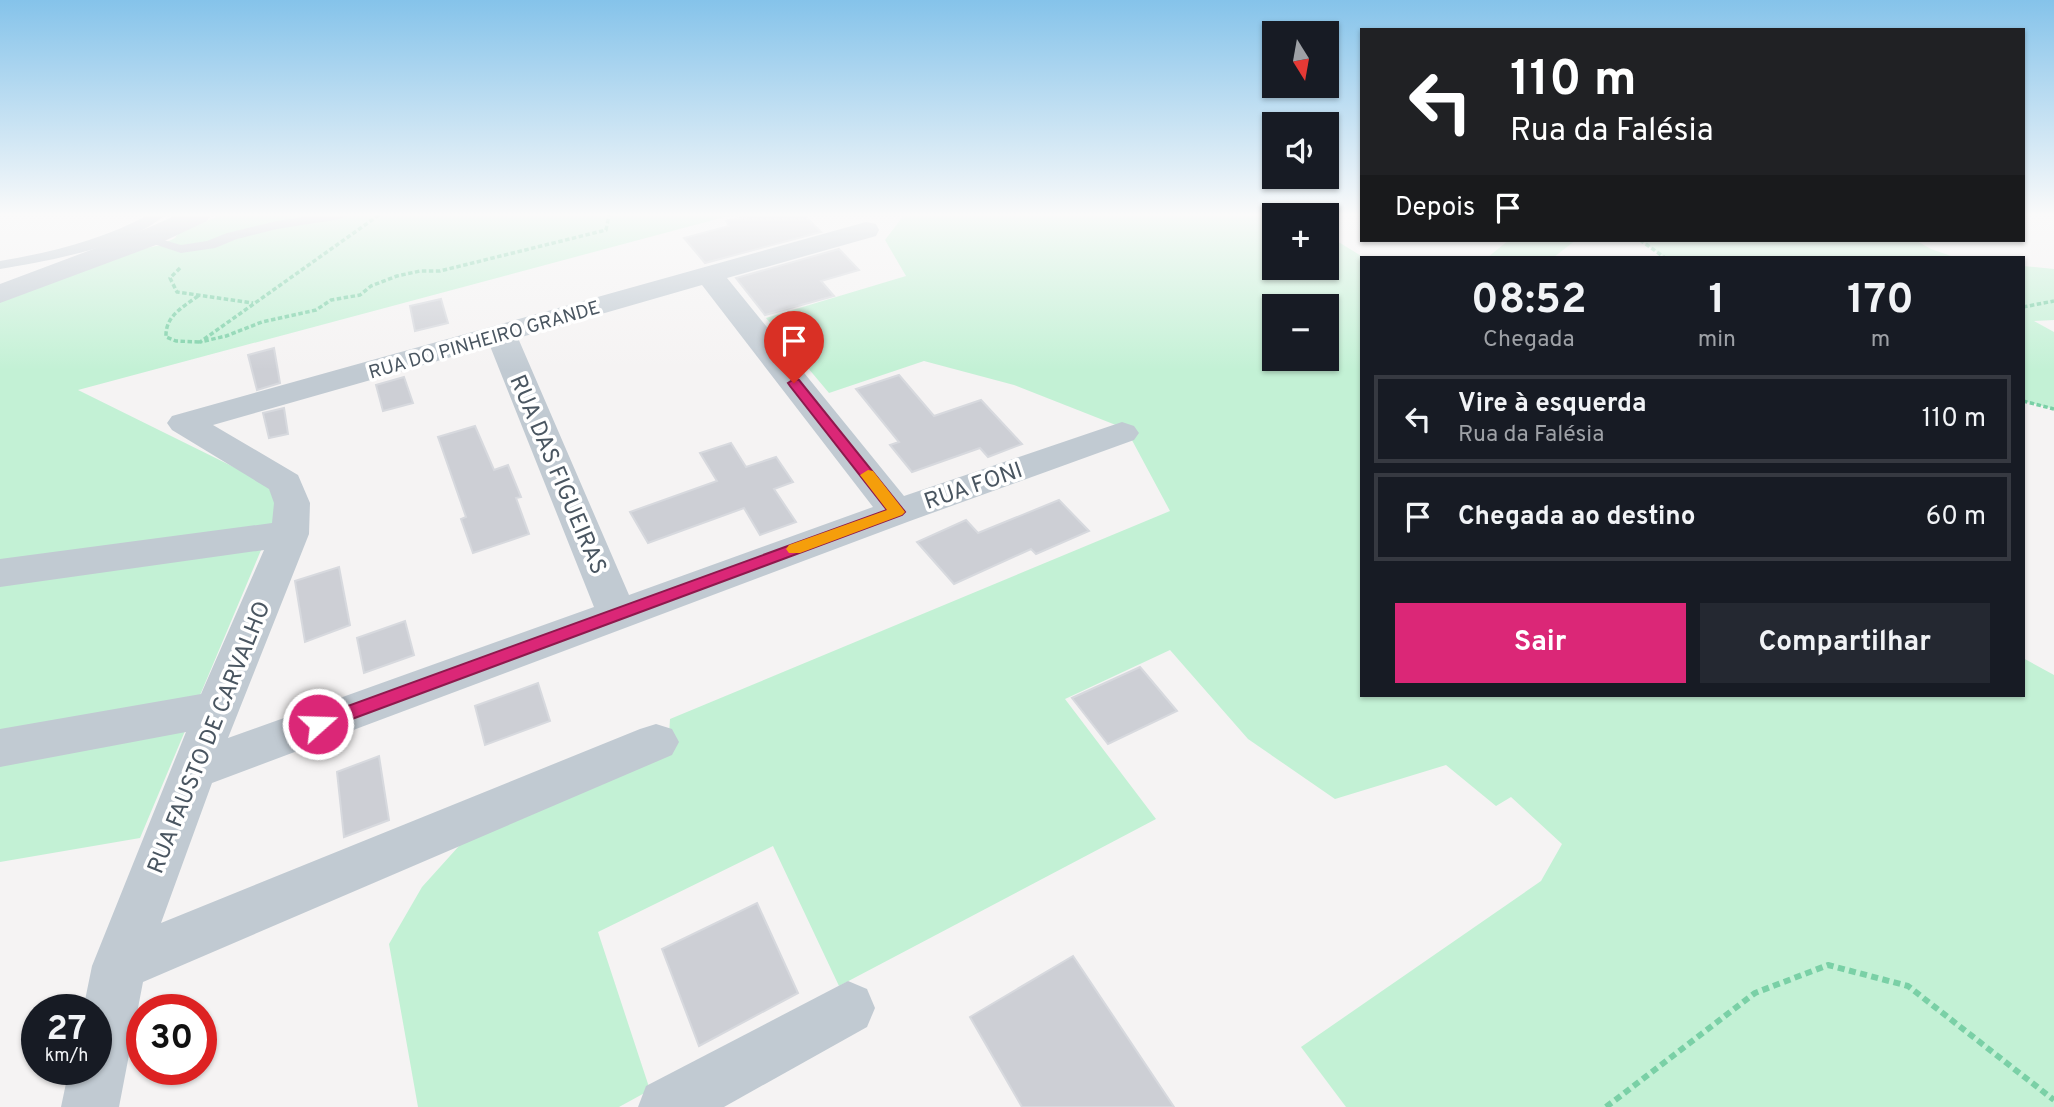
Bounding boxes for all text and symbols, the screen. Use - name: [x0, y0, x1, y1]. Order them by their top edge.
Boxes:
- north arrow: [1262, 21, 1339, 98]
- map controls: [1262, 21, 1339, 371]
- text: 110 m: [1510, 51, 1637, 113]
- icon: left: [1395, 56, 1486, 147]
- button: sound: [1262, 112, 1339, 189]
- text: Rua da Falésia: [1510, 112, 1714, 152]
- icon: arrive: [1489, 189, 1527, 227]
- text: Depois: [1395, 192, 1475, 225]
- button: +: [1262, 203, 1339, 280]
- text: 08:52: [1471, 275, 1587, 328]
- text: 1: [1708, 275, 1725, 328]
- text: 170: [1847, 275, 1914, 328]
- button: −: [1262, 294, 1339, 371]
- street label: RUA DO PINHEIRO GRANDE: [366, 296, 603, 385]
- pin: [764, 311, 824, 383]
- icon: arrive: [775, 322, 813, 360]
- text: Chegada: [1483, 326, 1575, 355]
- text: min: [1698, 326, 1736, 355]
- text: m: [1871, 326, 1890, 355]
- street label: RUA DAS FIGUEIRAS: [502, 371, 612, 579]
- text: Vire à esquerda: [1458, 388, 1646, 421]
- icon: left: [1399, 400, 1437, 438]
- text: 110 m: [1922, 403, 1986, 436]
- text: Rua da Falésia: [1458, 421, 1604, 450]
- street label: RUA FONI: [921, 457, 1027, 518]
- icon: arrive: [1399, 498, 1437, 536]
- text: Chegada ao destino: [1458, 501, 1695, 534]
- text: 60 m: [1926, 501, 1986, 534]
- street label: RUA FAUSTO DE CARVALHO: [142, 598, 278, 878]
- button: Sair: [1395, 603, 1686, 683]
- button: Compartilhar: [1700, 603, 1990, 683]
- position arrow: [281, 687, 355, 761]
- speed limit sign: 30: [126, 994, 217, 1085]
- text: 27: [47, 1008, 86, 1052]
- text: km/h: [45, 1045, 88, 1068]

